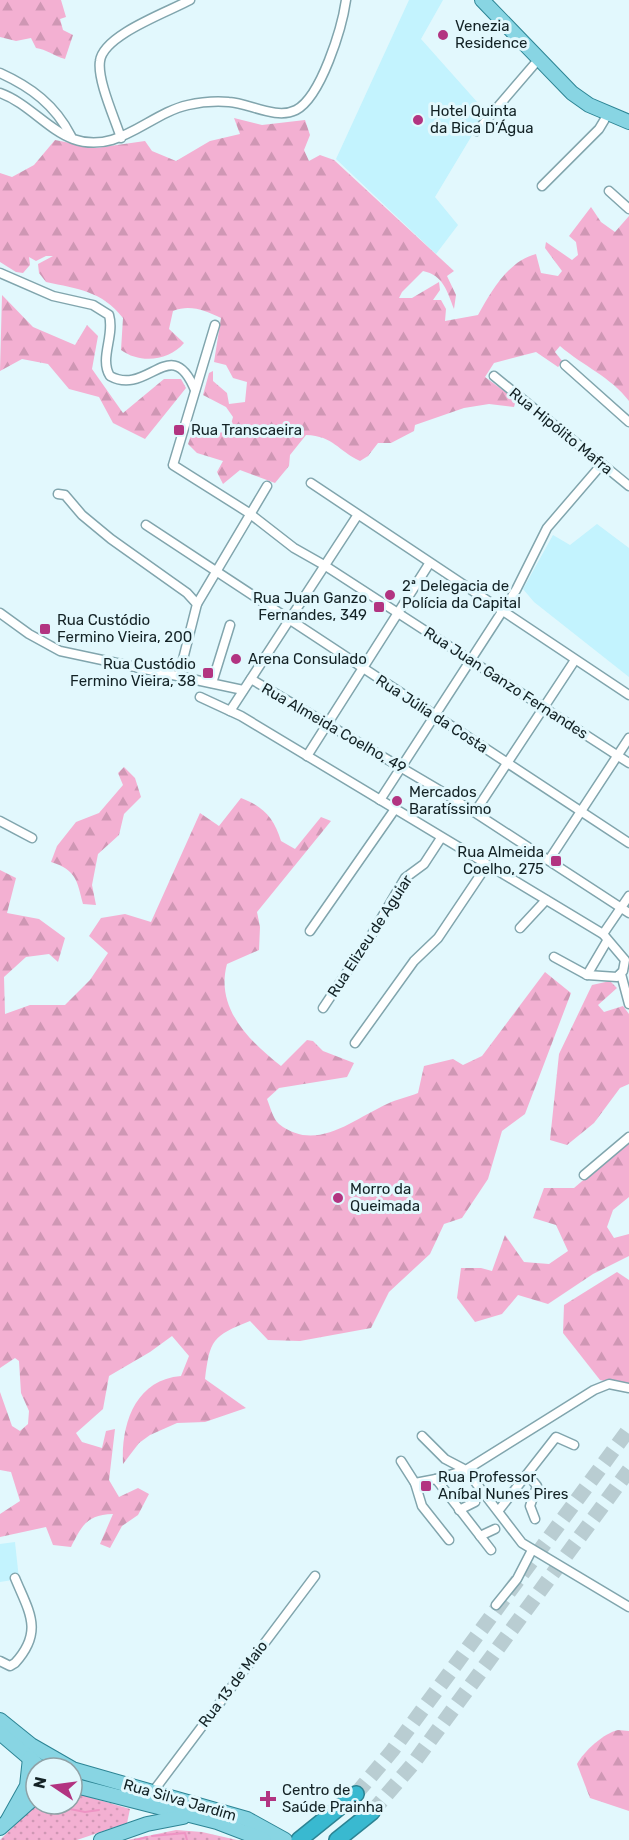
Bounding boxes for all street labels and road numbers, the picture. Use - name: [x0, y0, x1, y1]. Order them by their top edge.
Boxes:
- street label: Rua Hipólito Mafra: [506, 384, 616, 478]
- street label: Rua Juan Ganzo Fernandes: [421, 623, 592, 743]
- street label: Rua Júlia da Costa: [373, 671, 491, 757]
- street label: Rua Almeida Coelho, 49: [258, 679, 410, 777]
- street label: Rua Elizeu de Aguiar: [324, 871, 416, 1000]
- street label: Rua 13 de Maio: [195, 1637, 271, 1731]
- street label: Rua Silva Jardim: [122, 1775, 238, 1825]

